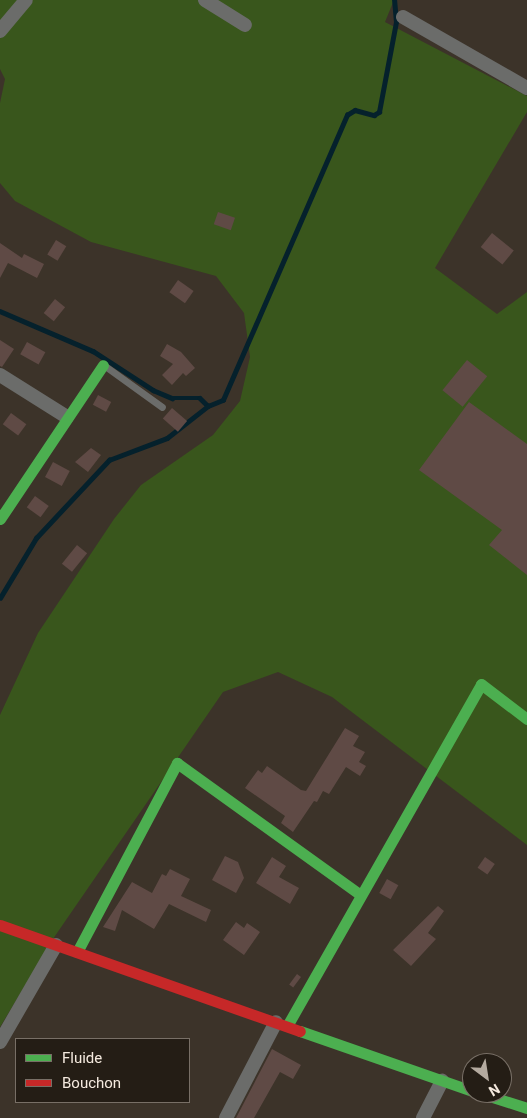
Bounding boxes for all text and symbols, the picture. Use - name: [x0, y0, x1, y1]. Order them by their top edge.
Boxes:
- legend: [15, 1038, 190, 1103]
- text: Fluide: [62, 1049, 102, 1067]
- north arrow: [462, 1053, 512, 1103]
- text: Bouchon: [62, 1074, 121, 1092]
- text: N: [486, 1081, 503, 1099]

